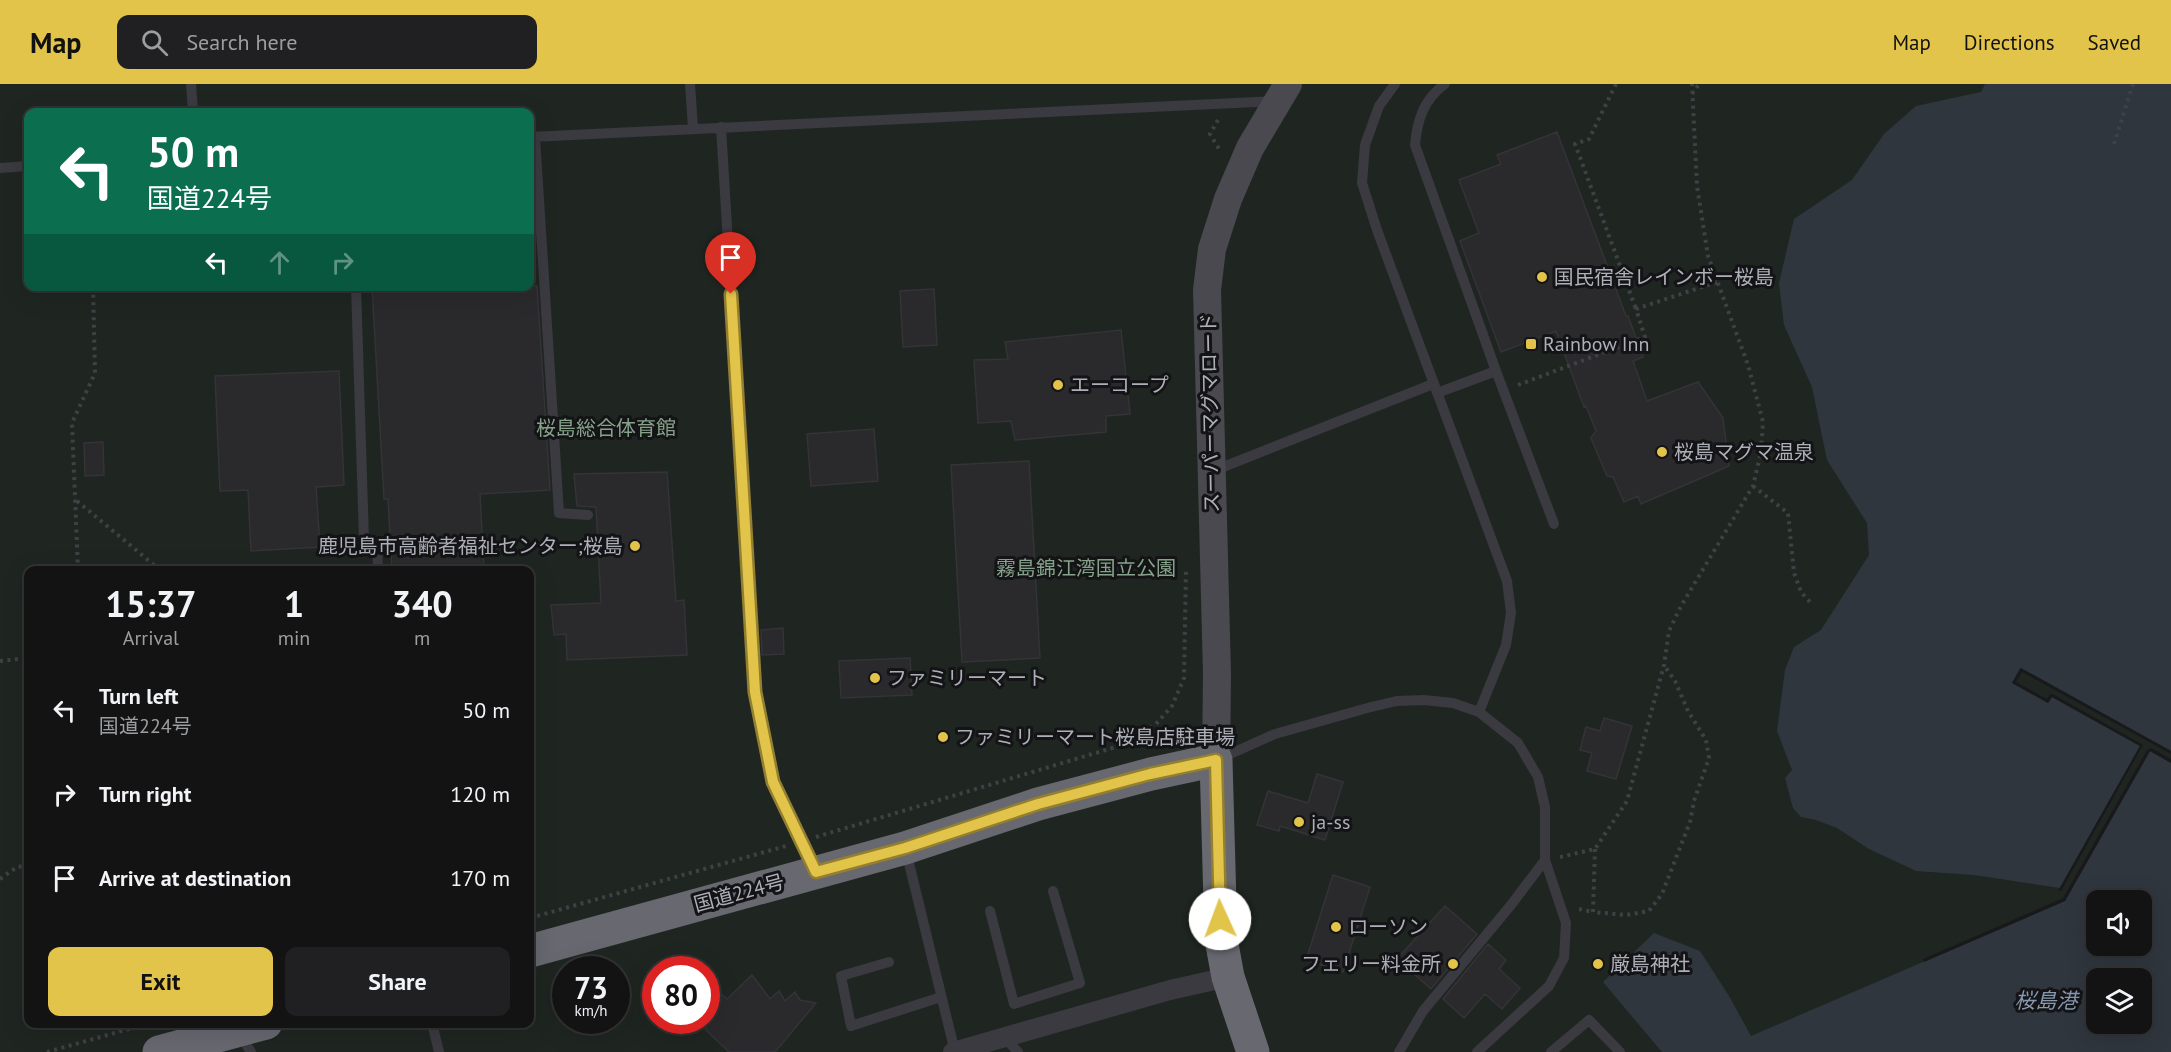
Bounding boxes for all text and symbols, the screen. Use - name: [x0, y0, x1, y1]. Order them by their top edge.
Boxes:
- search box: [117, 15, 537, 69]
- text: Map: [30, 24, 81, 61]
- icon: search: [138, 26, 171, 59]
- text: Search here: [186, 28, 297, 56]
- text: Map: [1892, 29, 1931, 56]
- text: Directions: [1964, 29, 2055, 56]
- text: Saved: [2088, 29, 2141, 56]
- text: 50 m: [147, 124, 239, 179]
- icon: left: [48, 132, 126, 210]
- text: 国道224号: [147, 181, 272, 215]
- pin: [705, 232, 756, 294]
- icon: arrive: [714, 241, 747, 274]
- icon: left: [200, 246, 233, 279]
- icon: ahead: [263, 246, 296, 279]
- icon: right: [326, 246, 359, 279]
- place label: 国民宿舎レインボー桜島: [1554, 264, 1774, 290]
- marker: 国民宿舎レインボー桜島: [1535, 270, 1549, 284]
- street label: スーパーマグマロード: [1195, 313, 1225, 513]
- place label: Rainbow Inn: [1543, 331, 1649, 357]
- marker: Rainbow Inn: [1524, 337, 1538, 351]
- place label: エーコープ: [1070, 372, 1169, 398]
- marker: エーコープ: [1051, 378, 1065, 392]
- park label: 桜島総合体育館: [536, 415, 676, 441]
- place label: 桜島マグマ温泉: [1674, 439, 1814, 465]
- marker: 桜島マグマ温泉: [1655, 445, 1669, 459]
- place label: 鹿児島市高齢者福祉センター;桜島: [318, 533, 623, 559]
- marker: 鹿児島市高齢者福祉センター;桜島: [628, 539, 642, 553]
- park label: 霧島錦江湾国立公園: [996, 555, 1176, 581]
- text: 15:37: [105, 580, 197, 627]
- text: 1: [284, 580, 304, 627]
- text: 340: [392, 580, 453, 627]
- text: Arrival: [123, 625, 179, 651]
- text: min: [278, 625, 310, 651]
- text: m: [414, 625, 430, 651]
- place label: ファミリーマート: [887, 665, 1047, 691]
- marker: ファミリーマート: [868, 671, 882, 685]
- text: Turn left: [99, 682, 179, 710]
- icon: left: [48, 694, 81, 727]
- text: 50 m: [462, 696, 510, 724]
- text: 国道224号: [99, 713, 192, 739]
- place label: ファミリーマート桜島店駐車場: [955, 724, 1235, 750]
- marker: ファミリーマート桜島店駐車場: [936, 730, 950, 744]
- icon: right: [48, 778, 81, 811]
- text: Turn right: [99, 780, 191, 808]
- text: 120 m: [450, 780, 510, 808]
- place label: ja-ss: [1311, 809, 1350, 835]
- marker: ja-ss: [1292, 815, 1306, 829]
- icon: arrive: [48, 862, 81, 895]
- text: Arrive at destination: [99, 864, 291, 892]
- text: 170 m: [450, 864, 510, 892]
- street label: 国道224号: [691, 868, 787, 918]
- position arrow: [1188, 887, 1252, 951]
- map controls: [2086, 890, 2152, 1034]
- button: sound: [2086, 890, 2152, 956]
- place label: ローソン: [1348, 914, 1428, 940]
- marker: ローソン: [1329, 920, 1343, 934]
- button: Exit: [48, 947, 273, 1016]
- button: Share: [285, 947, 510, 1016]
- place label: フェリー料金所: [1301, 951, 1441, 977]
- place label: 厳島神社: [1610, 951, 1690, 977]
- speed limit sign: 80: [642, 956, 720, 1034]
- marker: フェリー料金所: [1446, 957, 1460, 971]
- marker: 厳島神社: [1591, 957, 1605, 971]
- text: 73: [574, 968, 608, 1007]
- button: layers: [2086, 968, 2152, 1034]
- water label: 桜島港: [2015, 987, 2080, 1014]
- text: km/h: [575, 1001, 607, 1020]

